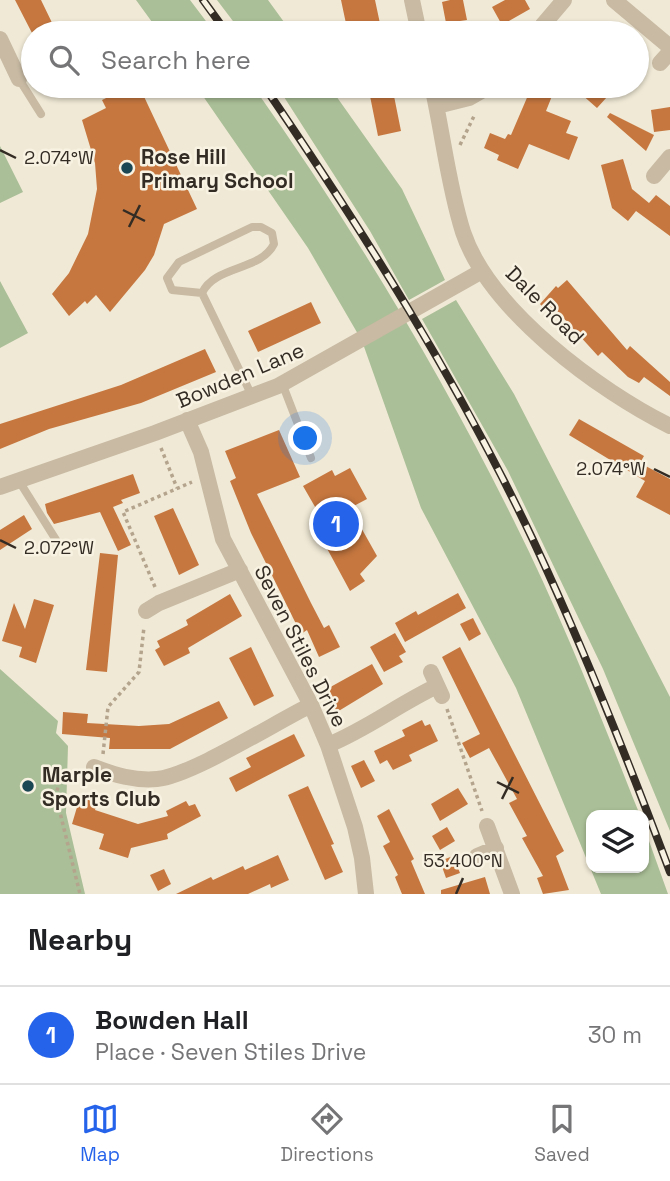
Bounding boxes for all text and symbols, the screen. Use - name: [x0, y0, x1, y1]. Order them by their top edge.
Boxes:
- search box: [21, 21, 649, 98]
- icon: search: [45, 41, 83, 79]
- text: Search here: [101, 43, 251, 77]
- place label: Rose Hill Primary School: [141, 143, 294, 194]
- text: 2.074°W: [24, 146, 94, 169]
- marker: Rose Hill Primary School: [119, 160, 135, 176]
- street label: Dale Road: [500, 260, 590, 350]
- street label: Bowden Lane: [172, 336, 308, 414]
- your location: [288, 421, 322, 455]
- text: 2.074°W: [576, 457, 646, 480]
- pin: 1: [313, 498, 359, 550]
- text: 2.072°W: [24, 536, 94, 559]
- street label: Seven Stiles Drive: [248, 560, 354, 732]
- place label: Marple Sports Club: [42, 761, 161, 812]
- marker: Marple Sports Club: [20, 778, 36, 794]
- map controls: [586, 810, 649, 873]
- button: layers: [586, 810, 649, 873]
- text: 53.400°N: [423, 849, 503, 872]
- text: Nearby: [28, 920, 132, 959]
- text: Bowden Hall: [95, 1003, 249, 1037]
- text: 1: [46, 1020, 56, 1050]
- text: 30 m: [588, 1020, 642, 1050]
- text: Place · Seven Stiles Drive: [95, 1037, 366, 1067]
- tab: Map: [80, 1100, 120, 1167]
- tab: Directions: [281, 1100, 374, 1167]
- tab: Saved: [534, 1100, 590, 1167]

